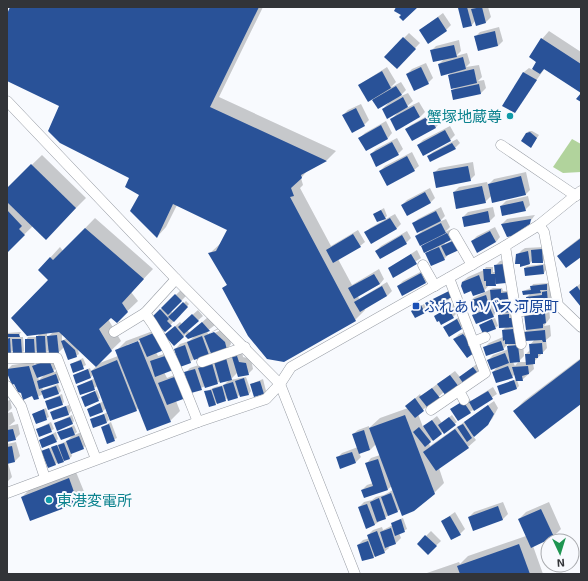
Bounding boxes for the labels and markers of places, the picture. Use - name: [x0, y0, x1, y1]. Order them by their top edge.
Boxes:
- place label: 蟹塚地蔵尊: [427, 107, 502, 125]
- marker: 蟹塚地蔵尊: [505, 111, 515, 121]
- place label: ふれあいバス河原町: [424, 297, 559, 315]
- marker: ふれあいバス河原町: [411, 301, 421, 311]
- place label: 東港変電所: [57, 491, 132, 509]
- marker: 東港変電所: [44, 495, 54, 505]

